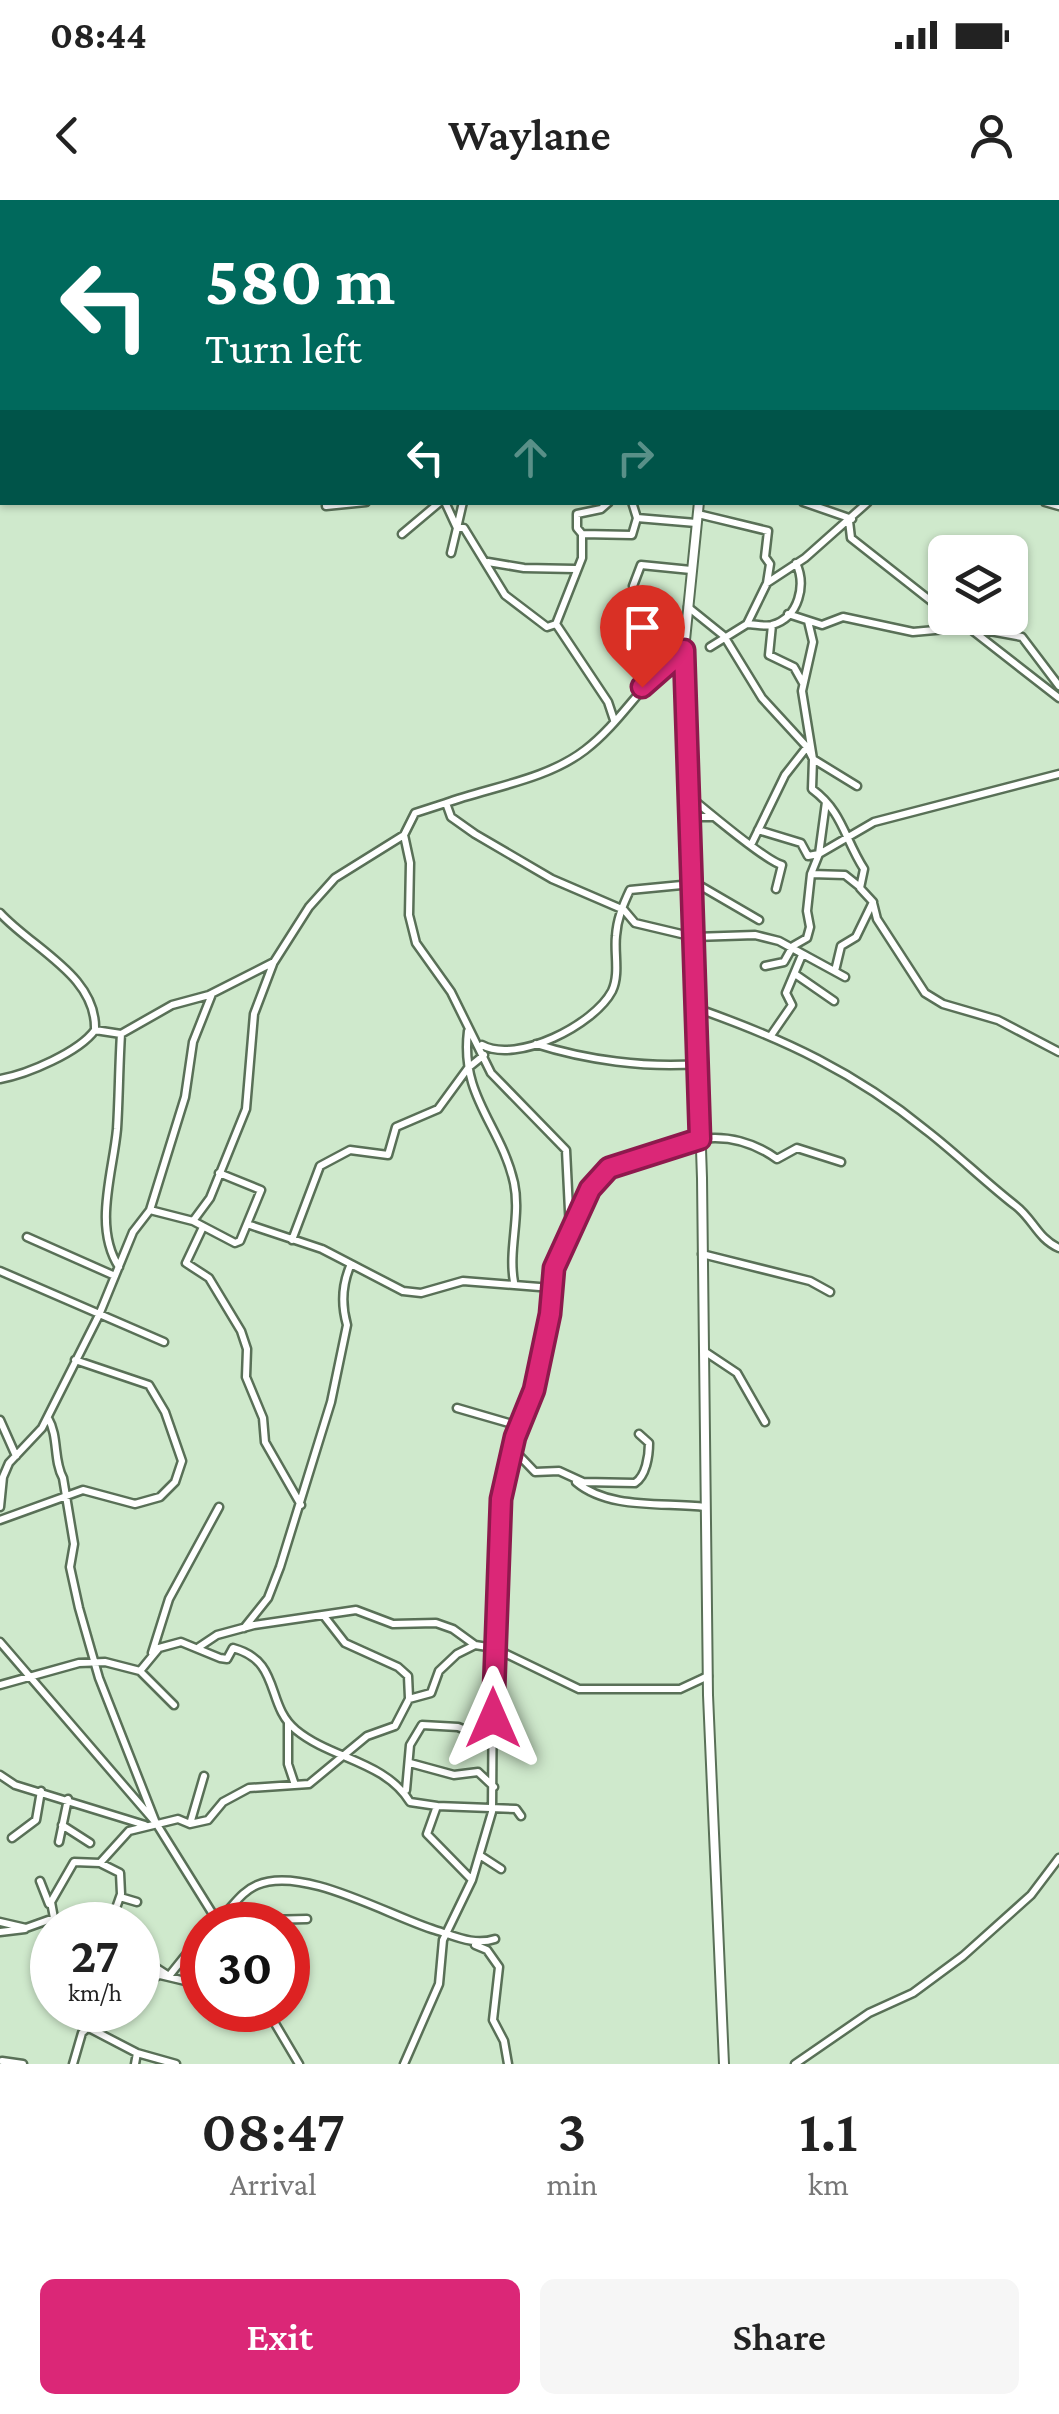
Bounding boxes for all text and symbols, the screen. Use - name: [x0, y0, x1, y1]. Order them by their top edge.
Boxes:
- text: 08:44: [50, 14, 147, 56]
- icon: back: [40, 108, 95, 163]
- icon: person: [964, 108, 1019, 163]
- text: Waylane: [448, 110, 611, 160]
- icon: left: [40, 240, 170, 370]
- text: 580 m: [205, 241, 395, 319]
- text: Turn left: [205, 323, 362, 373]
- icon: left: [398, 430, 453, 485]
- icon: ahead: [503, 430, 558, 485]
- icon: right: [608, 430, 663, 485]
- map controls: [928, 535, 1028, 635]
- button: layers: [928, 535, 1028, 635]
- pin: [600, 585, 685, 688]
- icon: arrive: [615, 600, 670, 655]
- position arrow: [441, 1666, 545, 1770]
- speed limit sign: 30: [180, 1902, 310, 2032]
- text: 27: [71, 1927, 119, 1983]
- text: km/h: [68, 1979, 122, 2006]
- text: 08:47: [201, 2097, 345, 2164]
- text: 3: [558, 2097, 587, 2164]
- text: 1.1: [799, 2097, 858, 2164]
- text: Arrival: [230, 2166, 317, 2202]
- text: min: [546, 2166, 598, 2202]
- text: km: [808, 2166, 849, 2202]
- button: Exit: [40, 2279, 520, 2394]
- button: Share: [540, 2279, 1019, 2394]

